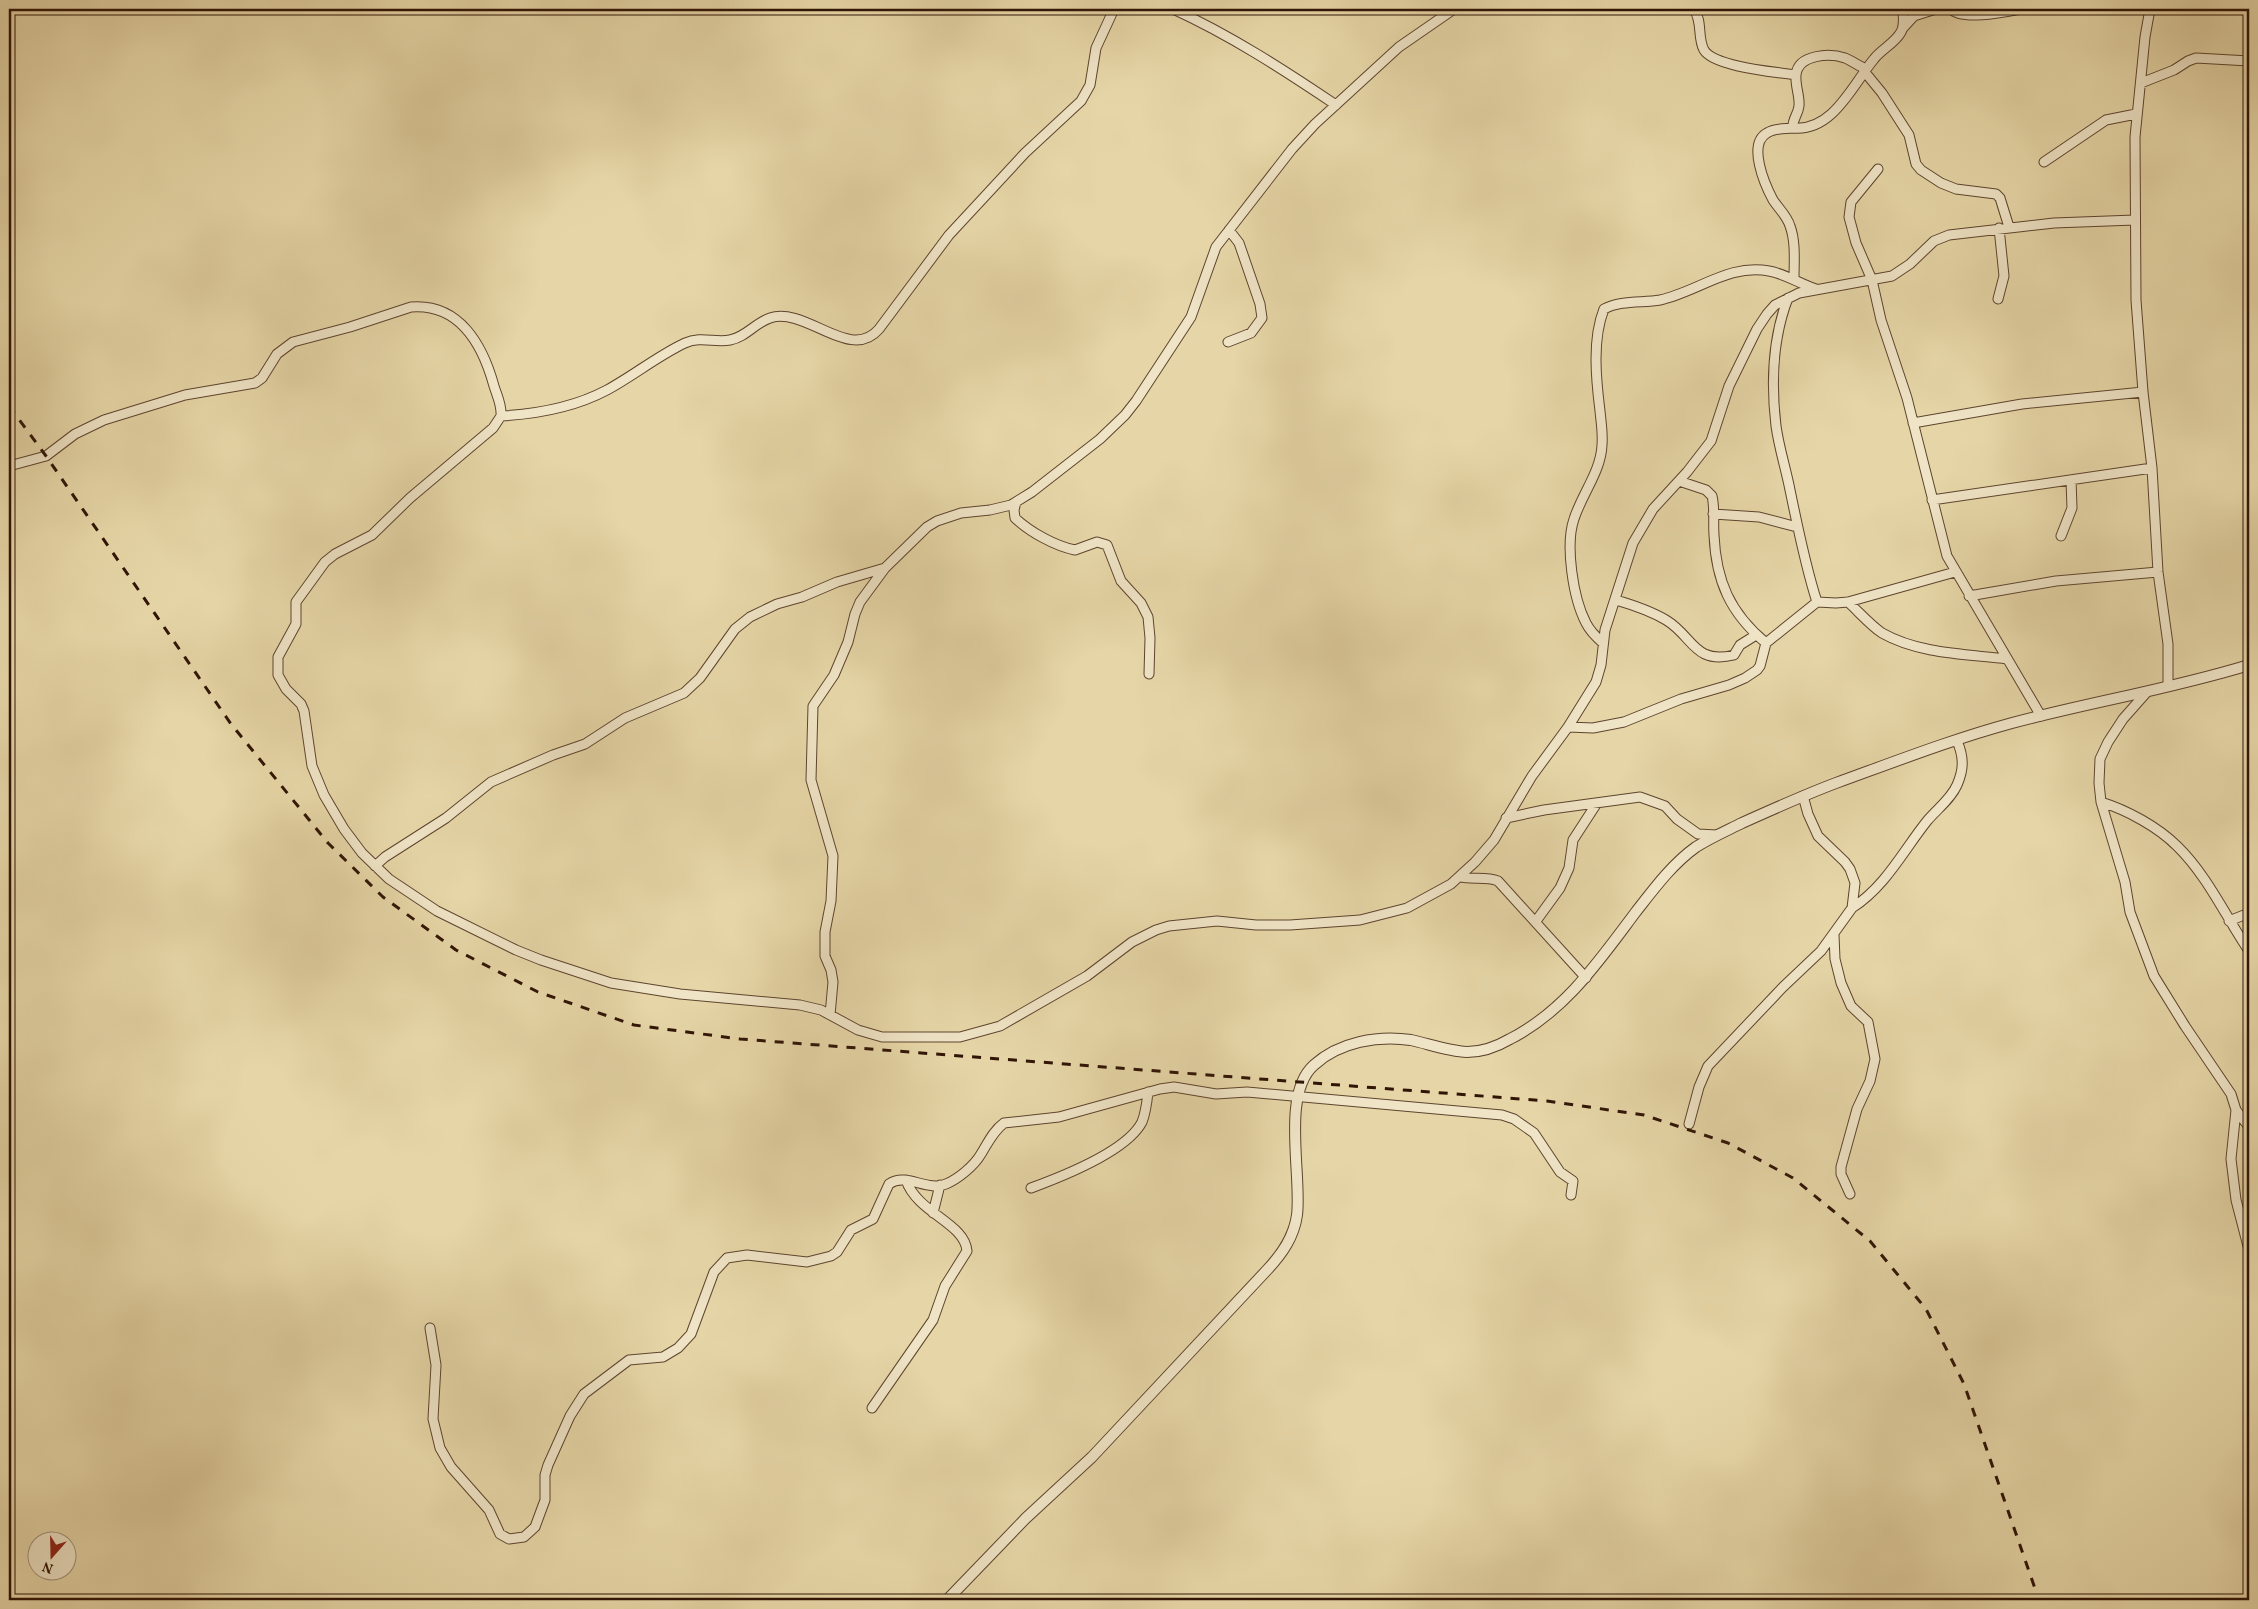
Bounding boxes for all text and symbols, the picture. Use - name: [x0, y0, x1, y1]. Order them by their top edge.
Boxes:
- north arrow: [28, 1532, 78, 1582]
- text: N: [40, 1556, 56, 1577]

